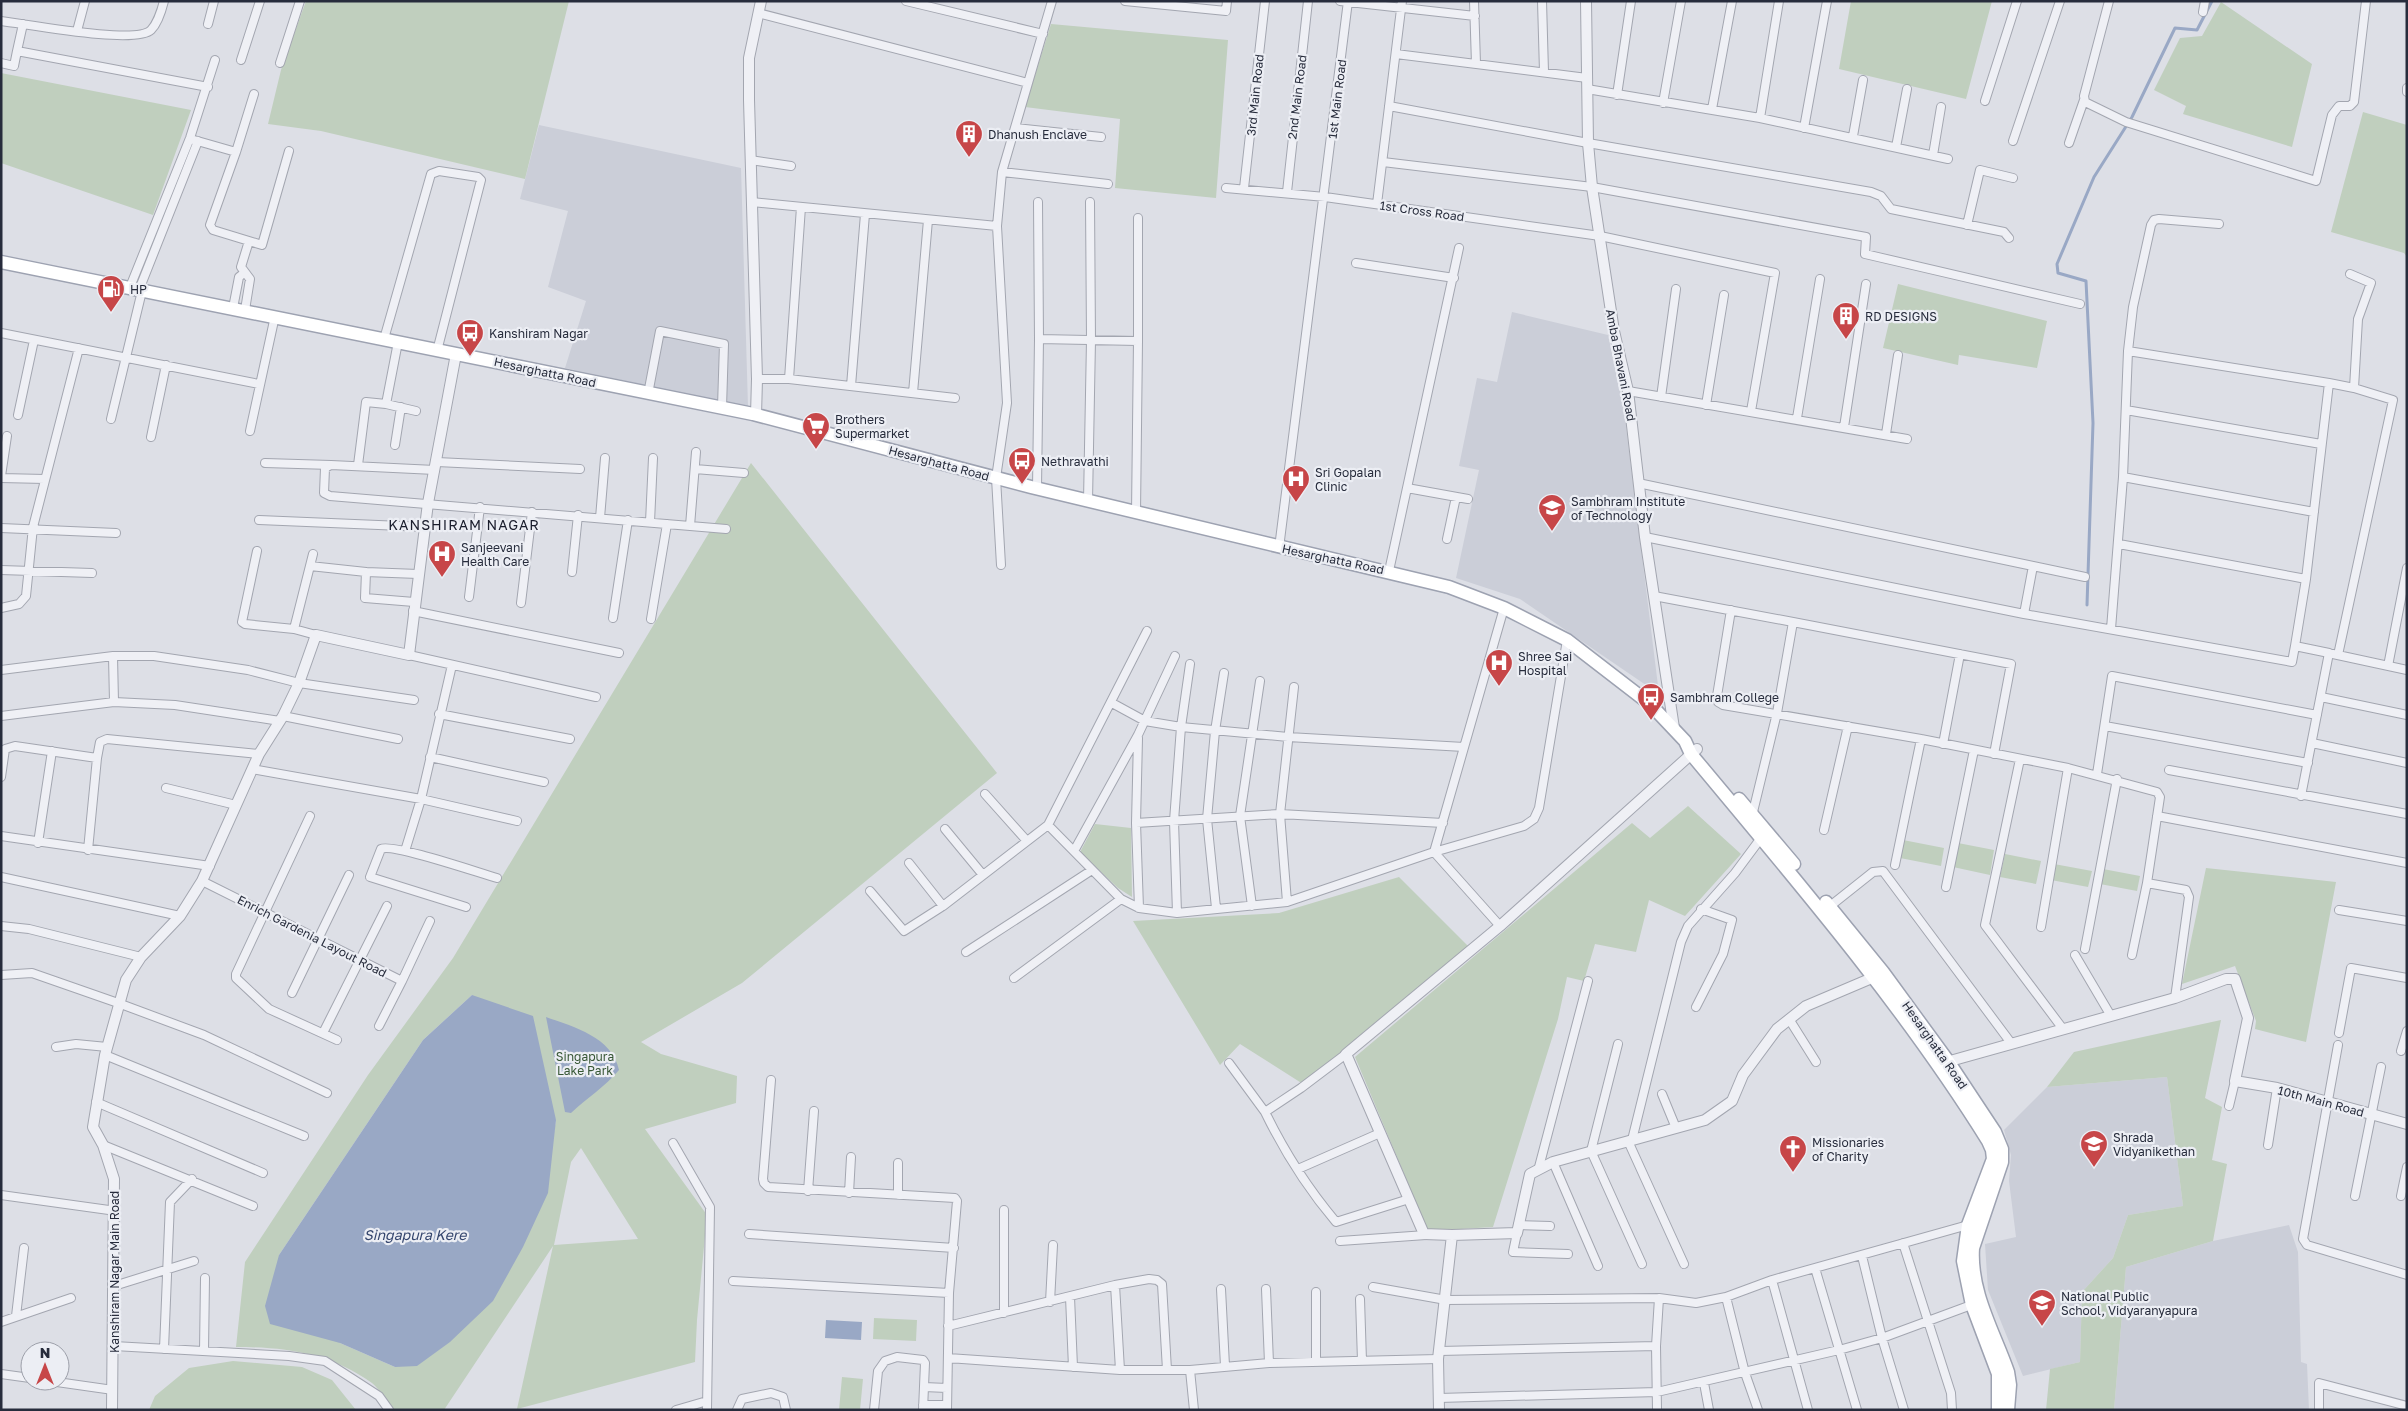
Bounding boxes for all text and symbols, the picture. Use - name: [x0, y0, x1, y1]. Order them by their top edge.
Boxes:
- street label: 3rd Main Road: [1243, 53, 1267, 137]
- street label: 2nd Main Road: [1284, 54, 1310, 140]
- street label: 1st Main Road: [1325, 58, 1349, 140]
- building icon: Dhanush Enclave: [954, 119, 984, 158]
- place label: Dhanush Enclave: [988, 127, 1087, 142]
- street label: 1st Cross Road: [1379, 198, 1465, 224]
- fuel station icon: HP: [96, 274, 126, 313]
- place label: HP: [130, 282, 147, 297]
- building icon: RD DESIGNS: [1831, 301, 1861, 340]
- street label: Amba Bhavani Road: [1603, 308, 1639, 422]
- place label: RD DESIGNS: [1865, 309, 1937, 324]
- bus stop icon: Kanshiram Nagar: [455, 318, 485, 357]
- place label: Kanshiram Nagar: [489, 326, 588, 341]
- street label: Hesarghatta Road: [493, 354, 597, 390]
- supermarket icon: Brothers Supermarket: [801, 411, 831, 450]
- place label: Brothers Supermarket: [835, 412, 910, 441]
- street label: Hesarghatta Road: [887, 442, 991, 484]
- bus stop icon: Nethravathi: [1007, 446, 1037, 485]
- place label: Nethravathi: [1041, 454, 1109, 469]
- hospital icon: Sri Gopalan Clinic: [1281, 464, 1311, 503]
- place label: Sri Gopalan Clinic: [1315, 465, 1381, 494]
- school or university icon: Sambhram Institute of Technology: [1537, 493, 1567, 532]
- place label: Sambhram Institute of Technology: [1571, 494, 1685, 523]
- district label: KANSHIRAM NAGAR: [388, 516, 540, 533]
- hospital icon: Sanjeevani Health Care: [427, 539, 457, 578]
- place label: Sanjeevani Health Care: [461, 540, 529, 569]
- street label: Hesarghatta Road: [1281, 541, 1385, 577]
- hospital icon: Shree Sai Hospital: [1484, 648, 1514, 687]
- place label: Shree Sai Hospital: [1518, 649, 1572, 678]
- bus stop icon: Sambhram College: [1636, 682, 1666, 721]
- place label: Sambhram College: [1670, 690, 1779, 705]
- street label: Enrich Gardenia Layout Road: [235, 892, 389, 980]
- street label: Hesarghatta Road: [1899, 998, 1971, 1092]
- park label: Singapura Lake Park: [556, 1049, 614, 1078]
- street label: 10th Main Road: [2276, 1082, 2366, 1120]
- school or university icon: Shrada Vidyanikethan: [2079, 1129, 2109, 1168]
- place label: Shrada Vidyanikethan: [2113, 1130, 2195, 1159]
- church icon: Missionaries of Charity: [1778, 1134, 1808, 1173]
- place label: Missionaries of Charity: [1812, 1135, 1884, 1164]
- street label: Kanshiram Nagar Main Road: [107, 1191, 122, 1353]
- water label: Singapura Kere: [364, 1226, 467, 1243]
- school or university icon: National Public School, Vidyaranyapura: [2027, 1288, 2057, 1327]
- place label: National Public School, Vidyaranyapura: [2061, 1289, 2197, 1318]
- north arrow: [20, 1341, 70, 1391]
- text: N: [40, 1344, 50, 1361]

